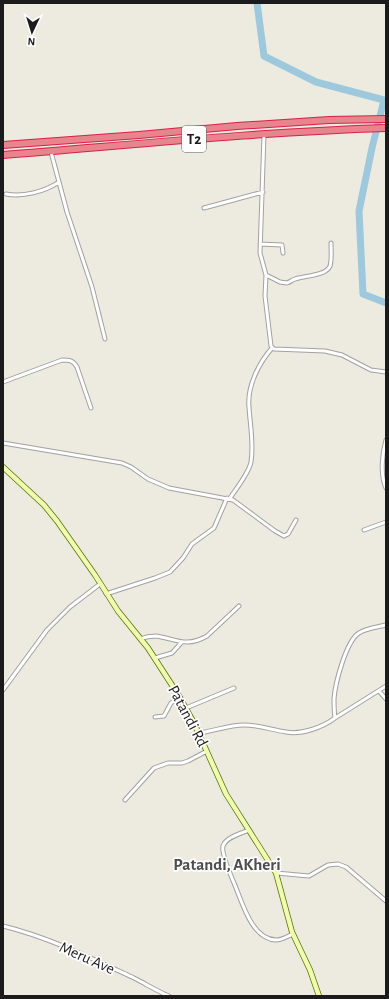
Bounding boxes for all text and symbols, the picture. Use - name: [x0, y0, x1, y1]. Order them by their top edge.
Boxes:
- north arrow: [12, 12, 52, 52]
- text: N: [27, 36, 36, 47]
- road number: T2: [182, 126, 206, 152]
- street label: Patandi Rd: [165, 683, 211, 749]
- district label: Patandi, AKheri: [173, 856, 281, 873]
- street label: Meru Ave: [57, 939, 117, 977]

